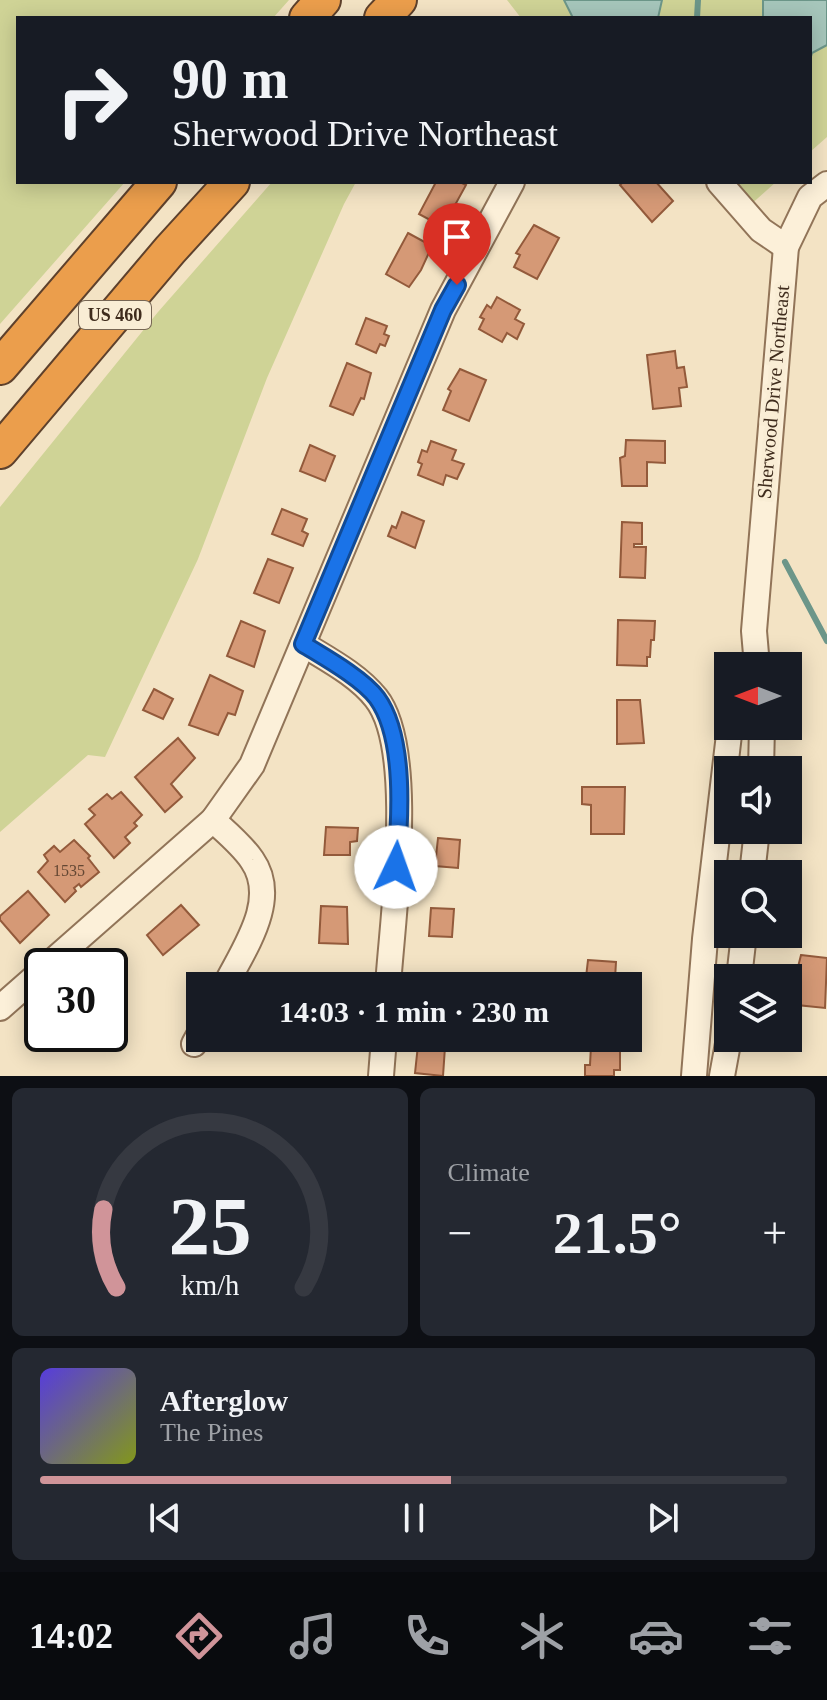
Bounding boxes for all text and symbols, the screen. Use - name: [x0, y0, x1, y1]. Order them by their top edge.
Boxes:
- icon: right: [40, 48, 144, 152]
- text: 90 m: [172, 48, 289, 110]
- text: Sherwood Drive Northeast: [172, 114, 558, 154]
- pin: [423, 203, 491, 285]
- icon: arrive: [435, 215, 479, 259]
- street label: Sherwood Drive Northeast: [753, 284, 793, 500]
- road number: US 460: [79, 301, 151, 329]
- north arrow: [714, 652, 802, 740]
- map controls: [714, 652, 802, 1052]
- button: sound: [714, 756, 802, 844]
- position arrow: [354, 825, 438, 909]
- button: search: [714, 860, 802, 948]
- house number: 1535: [53, 862, 85, 879]
- speed limit sign: 30: [24, 948, 128, 1052]
- button: layers: [714, 964, 802, 1052]
- text: 14:03 · 1 min · 230 m: [279, 995, 549, 1028]
- text: Climate: [448, 1158, 530, 1187]
- text: 25: [168, 1180, 251, 1272]
- text: 21.5°: [553, 1200, 682, 1266]
- text: −: [448, 1209, 472, 1258]
- text: +: [762, 1209, 787, 1258]
- text: km/h: [180, 1270, 239, 1301]
- text: Afterglow: [160, 1384, 288, 1417]
- text: The Pines: [160, 1418, 263, 1447]
- icon: previous: [143, 1496, 187, 1540]
- icon: pause: [392, 1496, 436, 1540]
- icon: next: [641, 1496, 685, 1540]
- icon: directions: [171, 1608, 227, 1664]
- icon: music: [285, 1608, 341, 1664]
- icon: phone: [399, 1608, 455, 1664]
- icon: climate: [514, 1608, 570, 1664]
- icon: car: [628, 1608, 684, 1664]
- icon: filters: [742, 1608, 798, 1664]
- text: 14:02: [29, 1616, 113, 1656]

